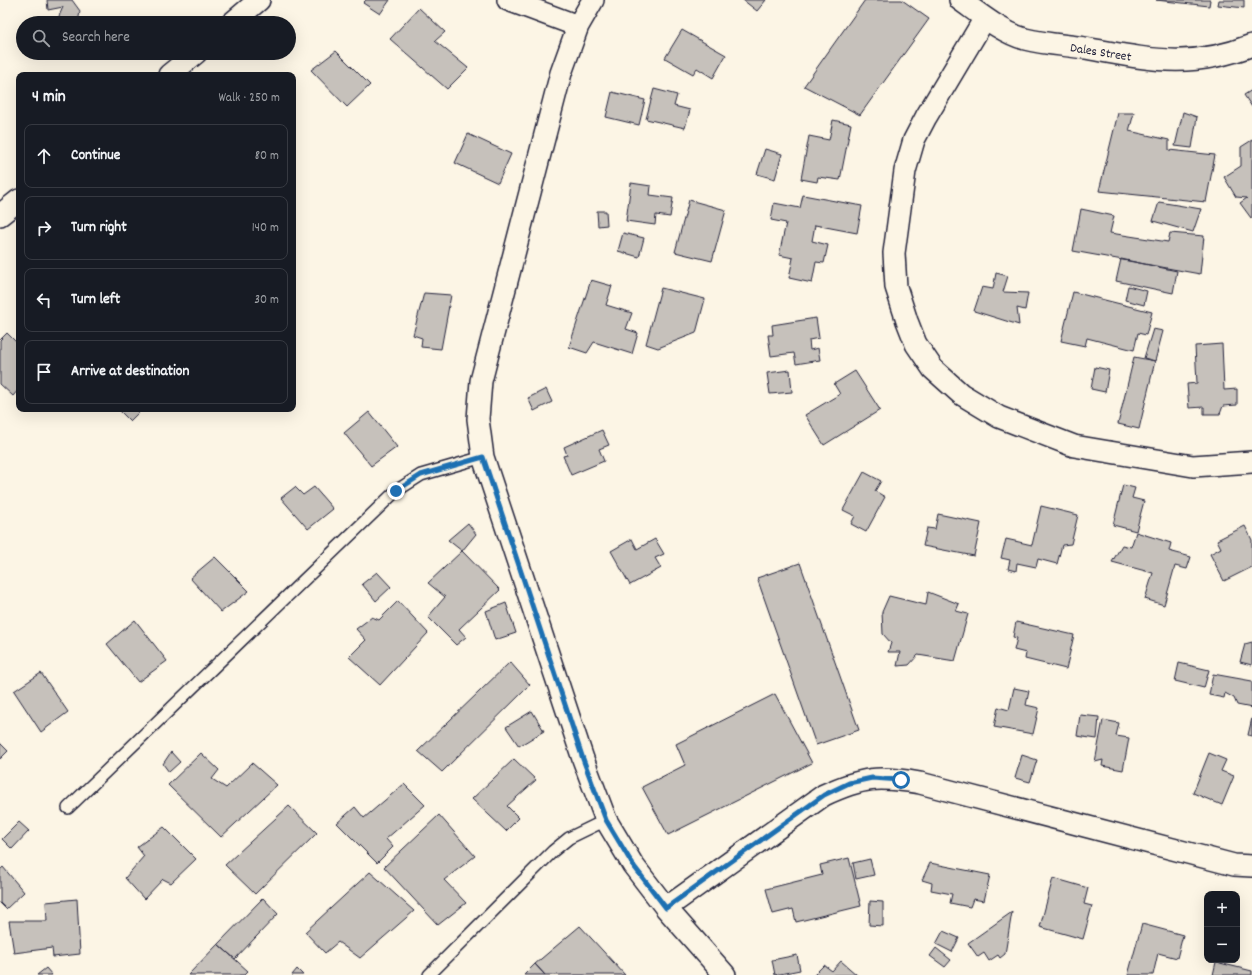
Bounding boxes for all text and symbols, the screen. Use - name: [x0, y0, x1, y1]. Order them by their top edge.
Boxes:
- search box: [16, 16, 296, 60]
- icon: search: [30, 27, 52, 49]
- text: Search here: [62, 27, 130, 49]
- street label: Dales Street: [1069, 39, 1133, 68]
- text: 4 min: [32, 86, 66, 110]
- text: Walk · 250 m: [218, 89, 280, 108]
- icon: ahead: [33, 145, 55, 167]
- text: Continue: [71, 145, 120, 167]
- text: 80 m: [255, 147, 279, 166]
- icon: right: [33, 217, 55, 239]
- text: Turn right: [71, 217, 127, 239]
- text: 140 m: [252, 219, 279, 238]
- icon: left: [33, 289, 55, 311]
- text: Turn left: [71, 289, 120, 311]
- text: 30 m: [254, 291, 279, 310]
- icon: arrive: [33, 361, 55, 383]
- text: Arrive at destination: [71, 361, 189, 383]
- route end: [387, 482, 405, 500]
- route start: [892, 771, 910, 789]
- map controls: [1204, 891, 1240, 963]
- button: +: [1204, 891, 1240, 927]
- button: −: [1204, 927, 1240, 963]

